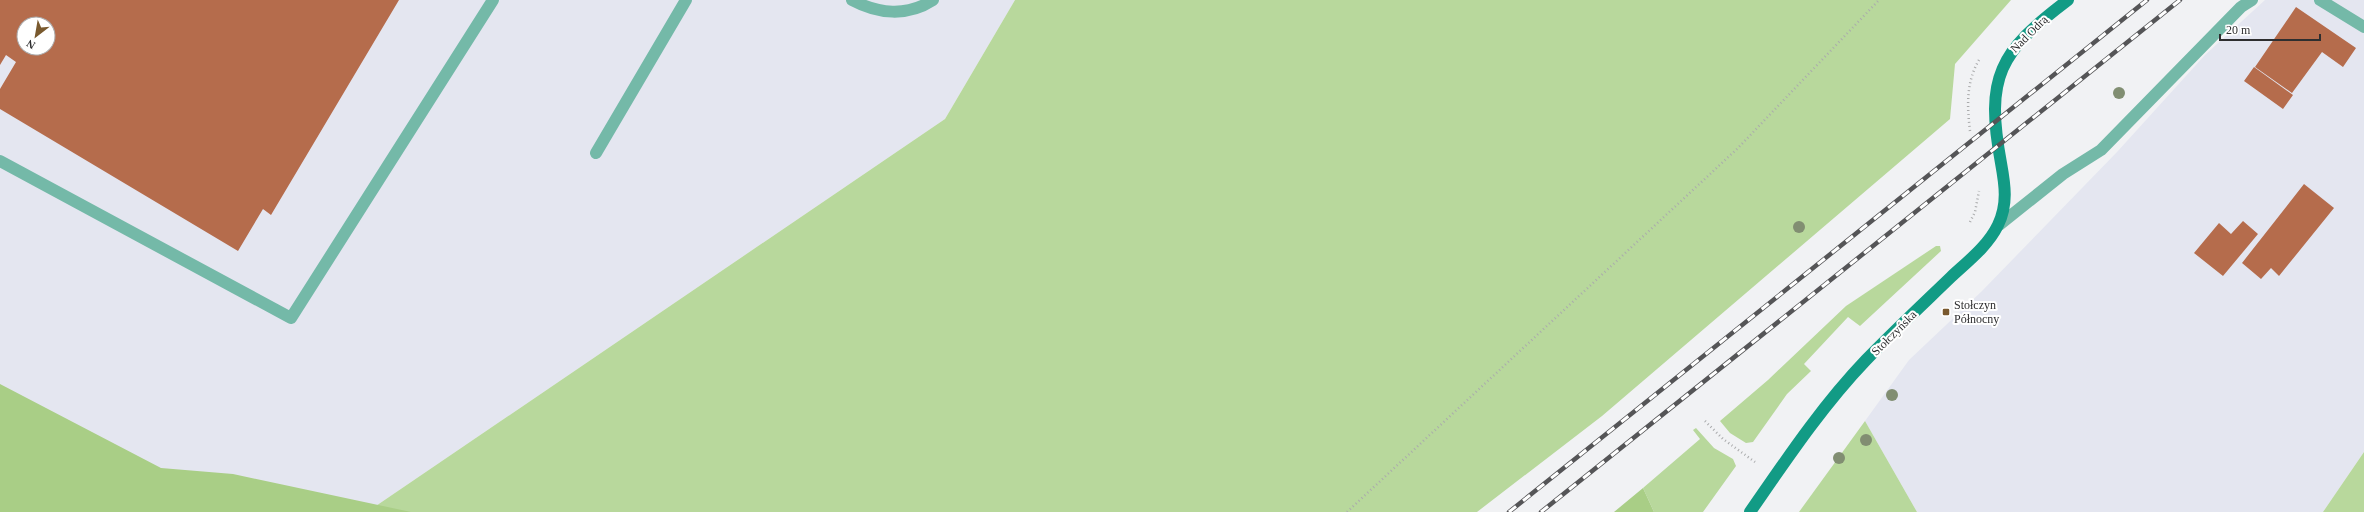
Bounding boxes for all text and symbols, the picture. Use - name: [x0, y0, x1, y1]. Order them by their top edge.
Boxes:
- street label: Nad Odrą: [2007, 12, 2051, 56]
- north arrow: [16, 16, 56, 56]
- scale bar: [2220, 16, 2320, 42]
- text: 20 m: [2226, 23, 2251, 37]
- text: N: [24, 37, 37, 52]
- place label: Stołczyn Północny: [1954, 298, 1999, 326]
- street label: Stołczyńska: [1869, 307, 1920, 358]
- marker: Stołczyn Północny: [1941, 307, 1951, 317]

